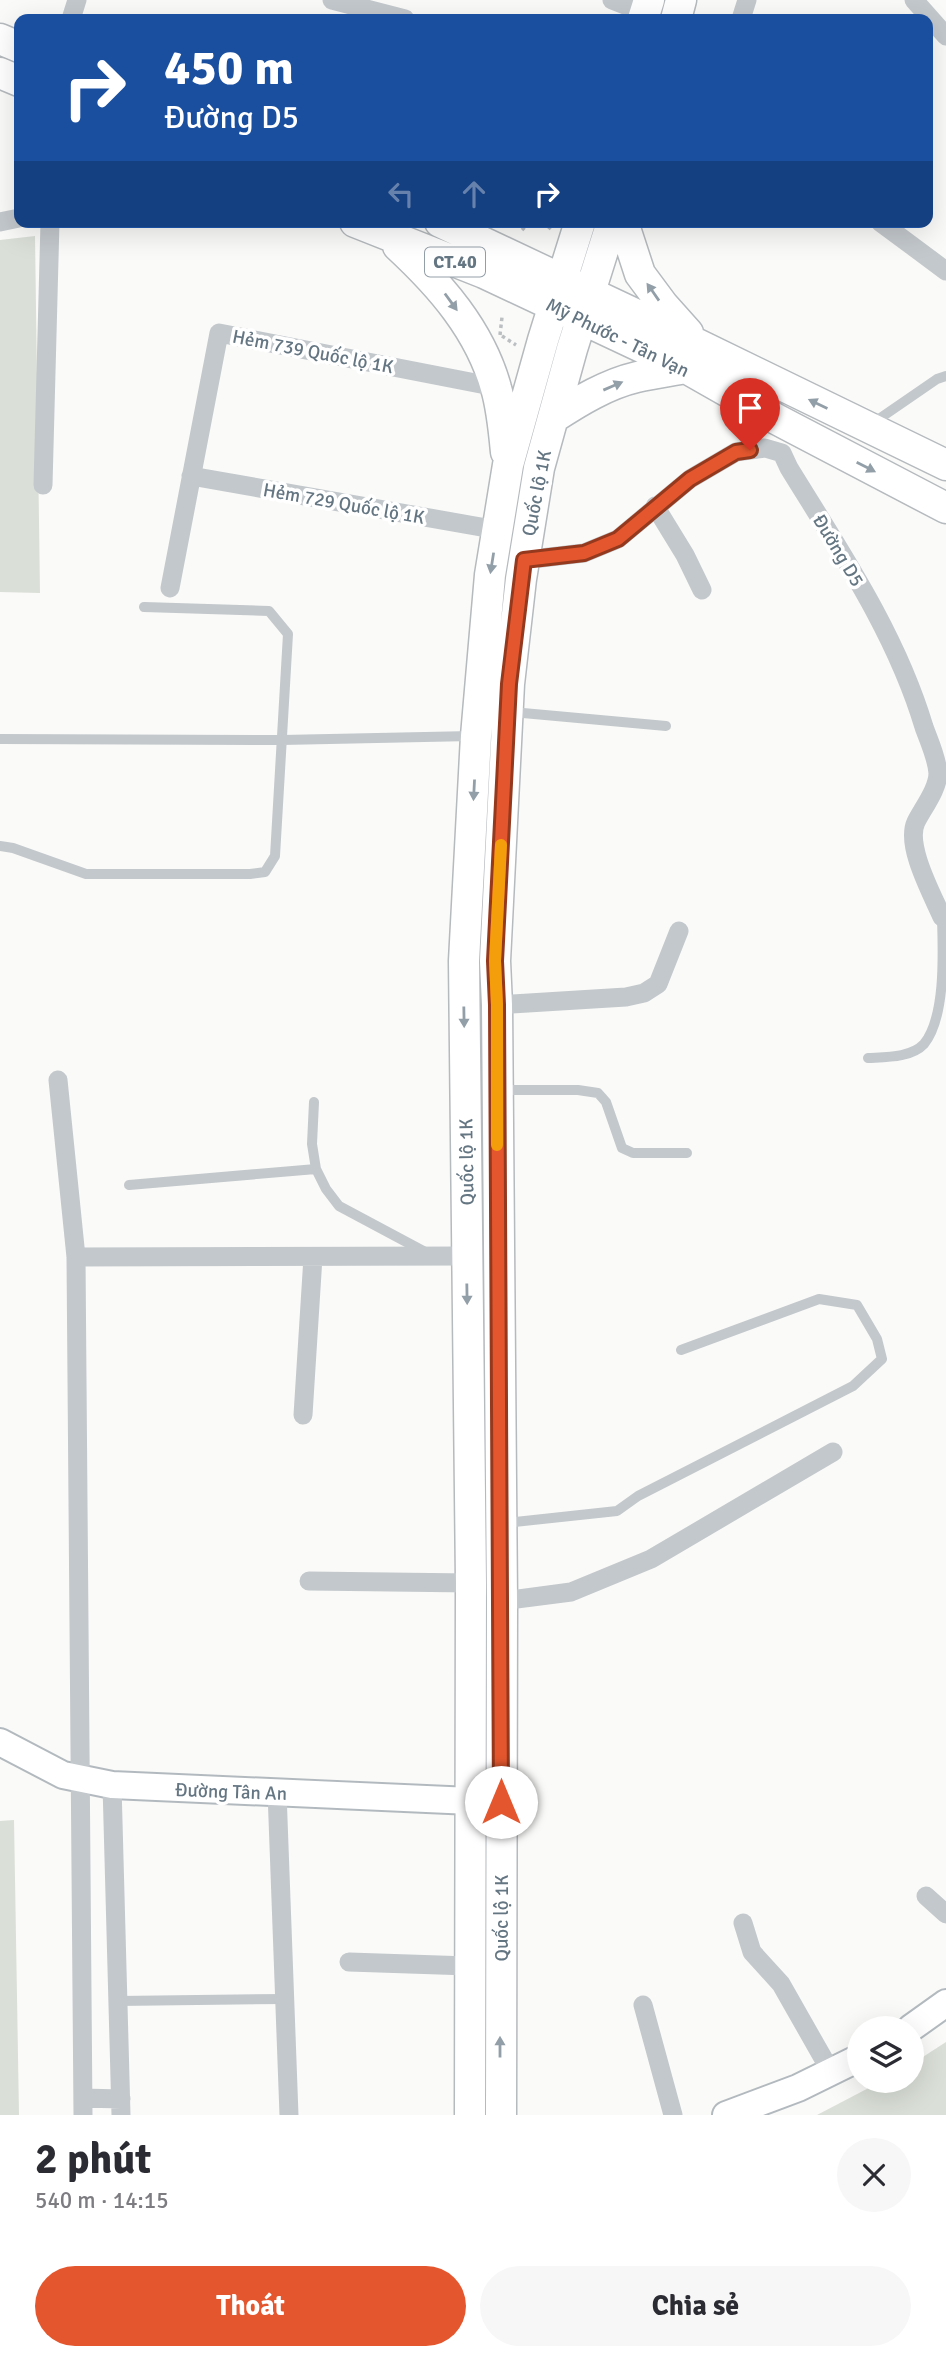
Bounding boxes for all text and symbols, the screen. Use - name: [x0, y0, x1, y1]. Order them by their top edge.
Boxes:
- text: 450 m: [164, 38, 294, 98]
- icon: right: [49, 42, 140, 133]
- text: Đường D5: [164, 98, 299, 137]
- icon: left: [382, 175, 420, 213]
- icon: ahead: [455, 175, 493, 213]
- icon: right: [528, 175, 566, 213]
- road number: CT.40: [425, 248, 485, 276]
- one-way arrow: [646, 283, 660, 301]
- one-way arrow: [444, 293, 459, 311]
- street label: Mỹ Phước - Tân Vạn: [542, 293, 693, 383]
- street label: Hẻm 739 Quốc lộ 1K: [230, 325, 396, 379]
- pin: [720, 378, 780, 450]
- one-way arrow: [603, 380, 623, 392]
- icon: arrive: [731, 389, 769, 427]
- one-way arrow: [808, 398, 828, 409]
- street label: Quốc lộ 1K: [517, 448, 557, 538]
- one-way arrow: [857, 460, 877, 472]
- street label: Hẻm 729 Quốc lộ 1K: [261, 478, 427, 530]
- street label: Đường D5: [807, 510, 869, 591]
- one-way arrow: [486, 552, 497, 574]
- one-way arrow: [468, 779, 479, 801]
- one-way arrow: [459, 1007, 470, 1029]
- street label: Quốc lộ 1K: [454, 1118, 480, 1206]
- one-way arrow: [462, 1283, 473, 1305]
- position arrow: [464, 1765, 538, 1839]
- street label: Đường Tân An: [175, 1778, 287, 1806]
- street label: Quốc lộ 1K: [490, 1874, 514, 1961]
- map controls: [847, 2016, 924, 2093]
- button: layers: [847, 2016, 924, 2093]
- one-way arrow: [495, 2036, 506, 2058]
- text: 2 phút: [35, 2134, 151, 2185]
- button: close: [837, 2138, 911, 2212]
- text: 540 m · 14:15: [35, 2186, 169, 2215]
- button: Thoát: [35, 2266, 466, 2346]
- button: Chia sẻ: [480, 2266, 911, 2346]

